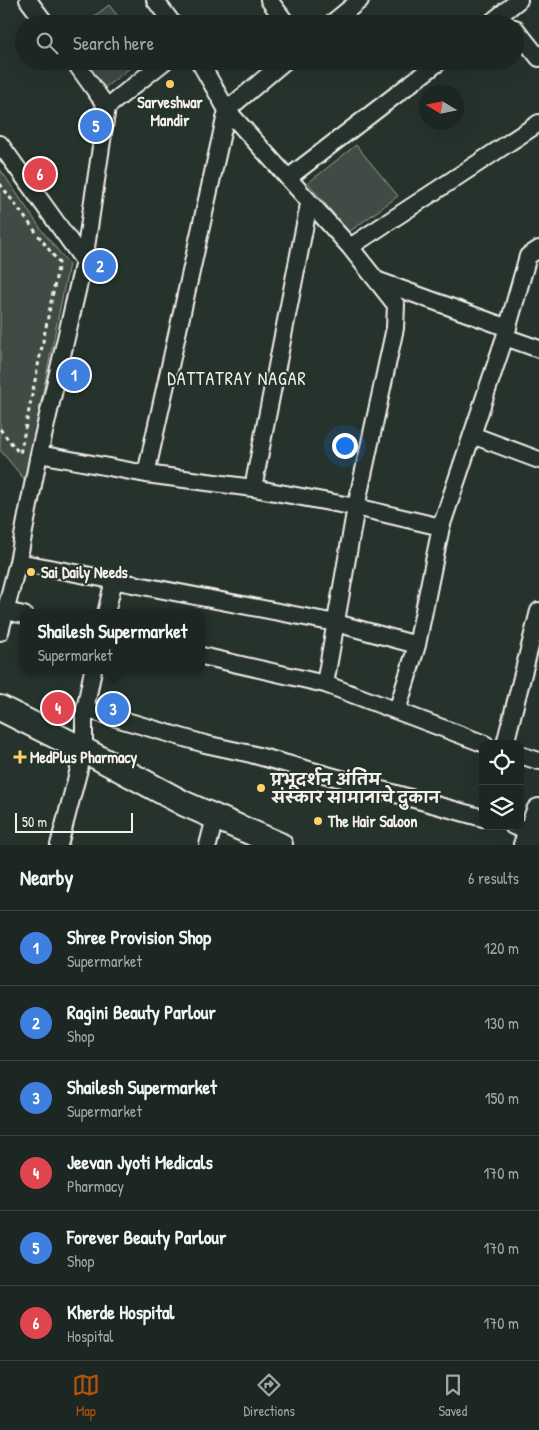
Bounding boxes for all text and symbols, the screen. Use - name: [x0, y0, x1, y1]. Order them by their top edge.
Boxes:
- search box: [15, 15, 524, 70]
- icon: search: [33, 29, 61, 57]
- text: Search here: [73, 30, 154, 56]
- marker: Sarveshwar Mandir: [164, 78, 176, 90]
- north arrow: [419, 85, 464, 130]
- place label: Sarveshwar Mandir: [137, 91, 203, 131]
- pin: 5: [80, 107, 112, 145]
- pin: 6: [24, 155, 56, 193]
- pin: 2: [84, 247, 116, 285]
- pin: 1: [58, 356, 90, 394]
- district label: DATTATRAY NAGAR: [167, 366, 307, 391]
- your location: [332, 433, 358, 459]
- place label: Sai Daily Needs: [41, 561, 129, 584]
- marker: Sai Daily Needs: [25, 566, 37, 578]
- popup: [20, 609, 205, 674]
- text: Shailesh Supermarket: [38, 618, 187, 644]
- text: Supermarket: [38, 644, 113, 666]
- pin: 4: [42, 689, 74, 727]
- pin: 3: [97, 690, 129, 728]
- map controls: [479, 740, 524, 830]
- button: locate: [479, 740, 524, 785]
- place label: MedPlus Pharmacy: [30, 746, 138, 769]
- marker: MedPlus Pharmacy: [14, 751, 26, 763]
- place label: प्रभूदर्शन अंतिम संस्कार सामानाचे दुकान: [269, 767, 441, 810]
- marker: प्रभूदर्शन अंतिम संस्कार सामानाचे दुकान: [255, 782, 267, 794]
- button: layers: [479, 785, 524, 830]
- scale bar: [15, 810, 132, 833]
- place label: The Hair Saloon: [327, 810, 417, 832]
- text: 50 m: [22, 812, 47, 831]
- marker: The Hair Saloon: [312, 815, 324, 827]
- text: Nearby: [20, 863, 73, 892]
- text: 6 results: [468, 867, 519, 889]
- text: Shree Provision Shop: [67, 924, 211, 950]
- text: 1: [33, 937, 39, 959]
- text: 120 m: [484, 937, 519, 959]
- text: Supermarket: [67, 950, 142, 972]
- text: Ragini Beauty Parlour: [67, 999, 216, 1025]
- text: 2: [32, 1012, 40, 1034]
- text: 130 m: [484, 1012, 519, 1034]
- text: Shop: [67, 1025, 94, 1047]
- text: Shailesh Supermarket: [67, 1074, 217, 1100]
- text: 3: [32, 1087, 40, 1109]
- text: 150 m: [485, 1087, 519, 1109]
- text: Supermarket: [67, 1100, 142, 1122]
- text: Jeevan Jyoti Medicals: [67, 1149, 213, 1175]
- text: 4: [33, 1162, 39, 1184]
- text: 170 m: [484, 1162, 519, 1184]
- text: Pharmacy: [67, 1175, 124, 1197]
- text: Forever Beauty Parlour: [67, 1224, 226, 1250]
- text: 5: [33, 1237, 39, 1259]
- text: 170 m: [484, 1237, 519, 1259]
- text: Shop: [67, 1250, 94, 1272]
- text: Kherde Hospital: [67, 1299, 174, 1325]
- text: 6: [33, 1312, 39, 1334]
- text: 170 m: [484, 1312, 519, 1334]
- text: Hospital: [67, 1325, 114, 1347]
- tab: Map: [72, 1371, 100, 1420]
- tab: Directions: [243, 1371, 295, 1420]
- tab: Saved: [439, 1371, 467, 1420]

